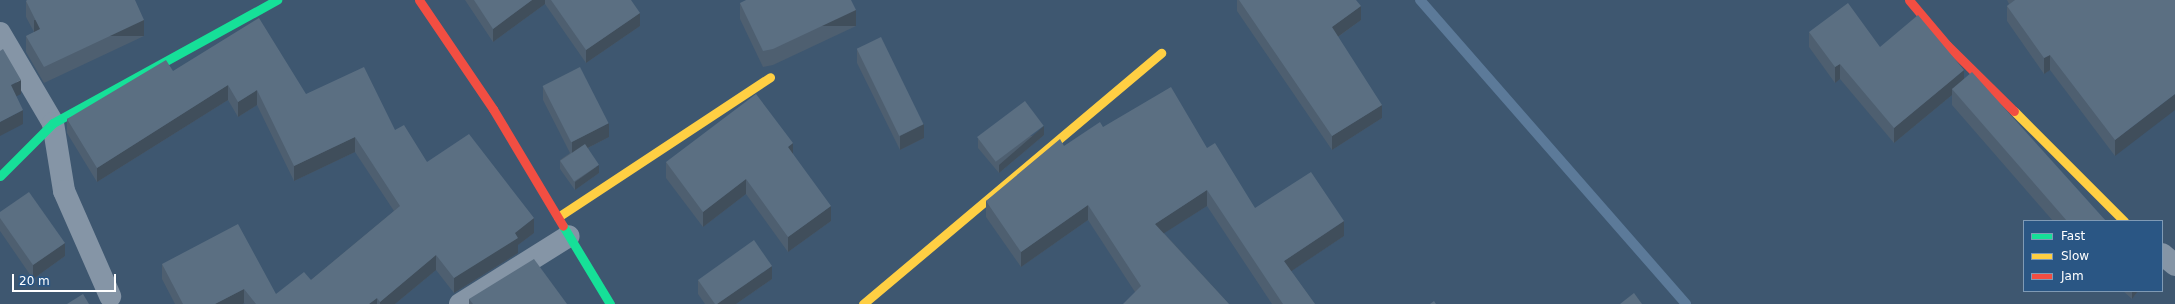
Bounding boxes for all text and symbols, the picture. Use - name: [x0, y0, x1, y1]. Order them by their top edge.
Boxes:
- legend: [2023, 220, 2163, 292]
- text: Fast: [2061, 229, 2085, 243]
- text: Slow: [2061, 249, 2089, 263]
- scale bar: [14, 266, 118, 292]
- text: Jam: [2061, 269, 2084, 283]
- text: 20 m: [19, 274, 50, 288]

